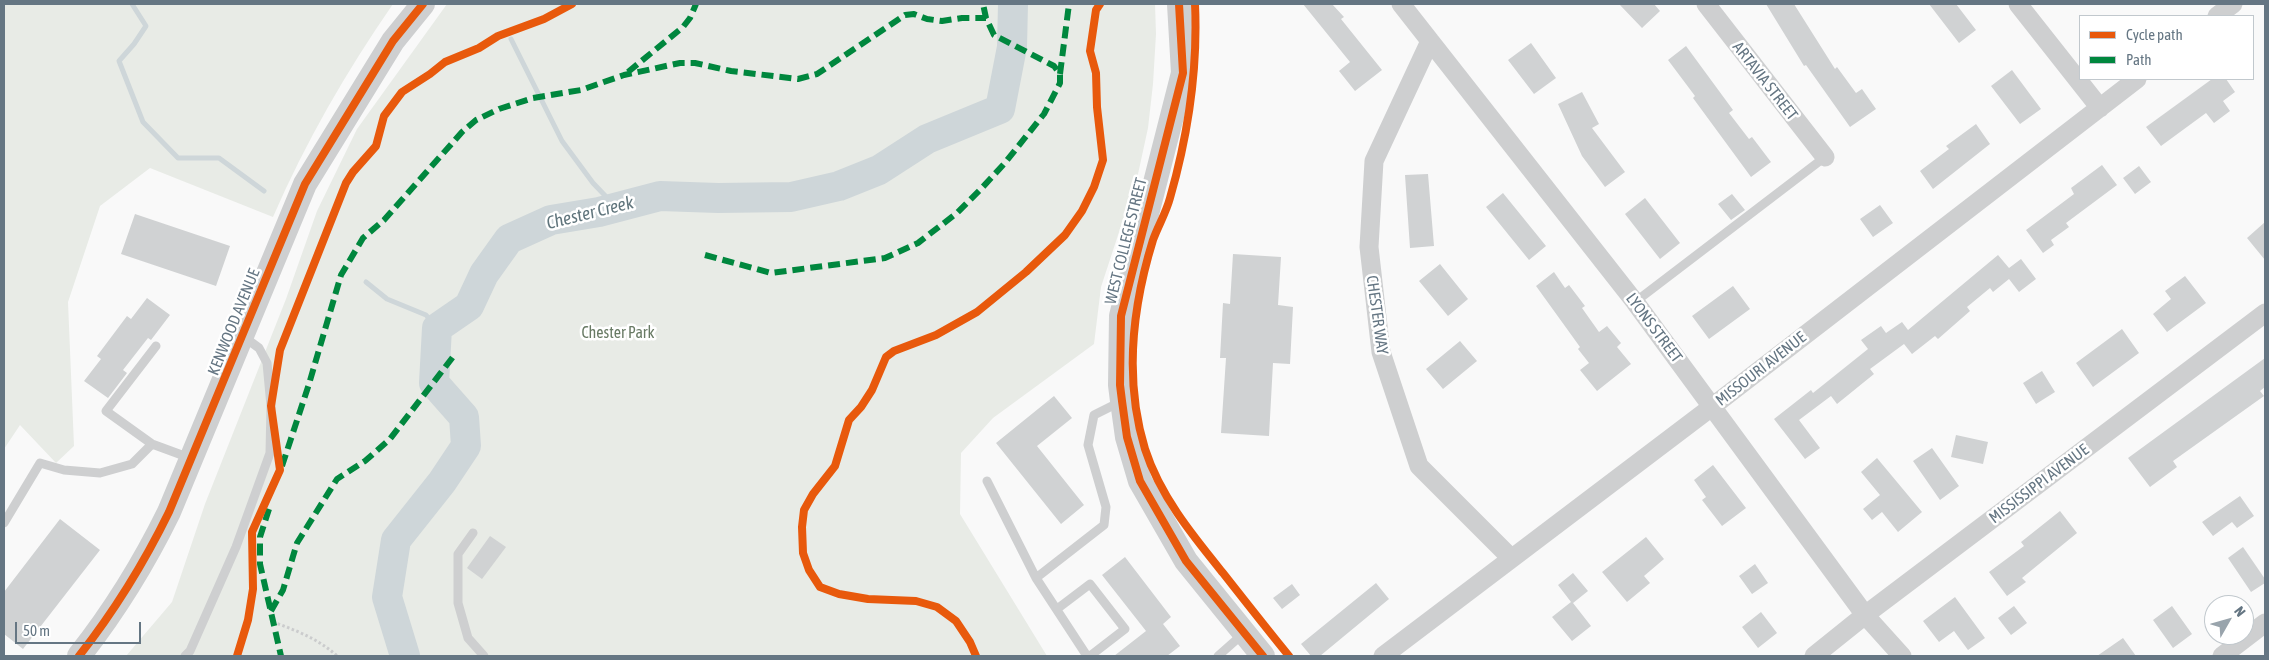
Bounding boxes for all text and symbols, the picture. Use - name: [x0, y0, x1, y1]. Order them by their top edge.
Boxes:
- legend: [2079, 15, 2254, 80]
- text: Cycle path: [2126, 26, 2183, 43]
- street label: ARTAVIA STREET: [1728, 38, 1802, 124]
- text: Path: [2126, 51, 2152, 68]
- street label: WEST COLLEGE STREET: [1101, 176, 1151, 306]
- water label: Chester Creek: [544, 192, 636, 234]
- street label: KENWOOD AVENUE: [204, 266, 264, 378]
- street label: CHESTER WAY: [1362, 274, 1392, 356]
- street label: LYONS STREET: [1622, 290, 1686, 366]
- park label: Chester Park: [581, 323, 655, 343]
- street label: MISSOURI AVENUE: [1712, 328, 1810, 410]
- street label: MISSISSIPPI AVENUE: [1985, 440, 2093, 528]
- north arrow: [2204, 595, 2254, 645]
- text: N: [2231, 603, 2249, 620]
- scale bar: [18, 612, 144, 644]
- text: 50 m: [23, 622, 50, 639]

